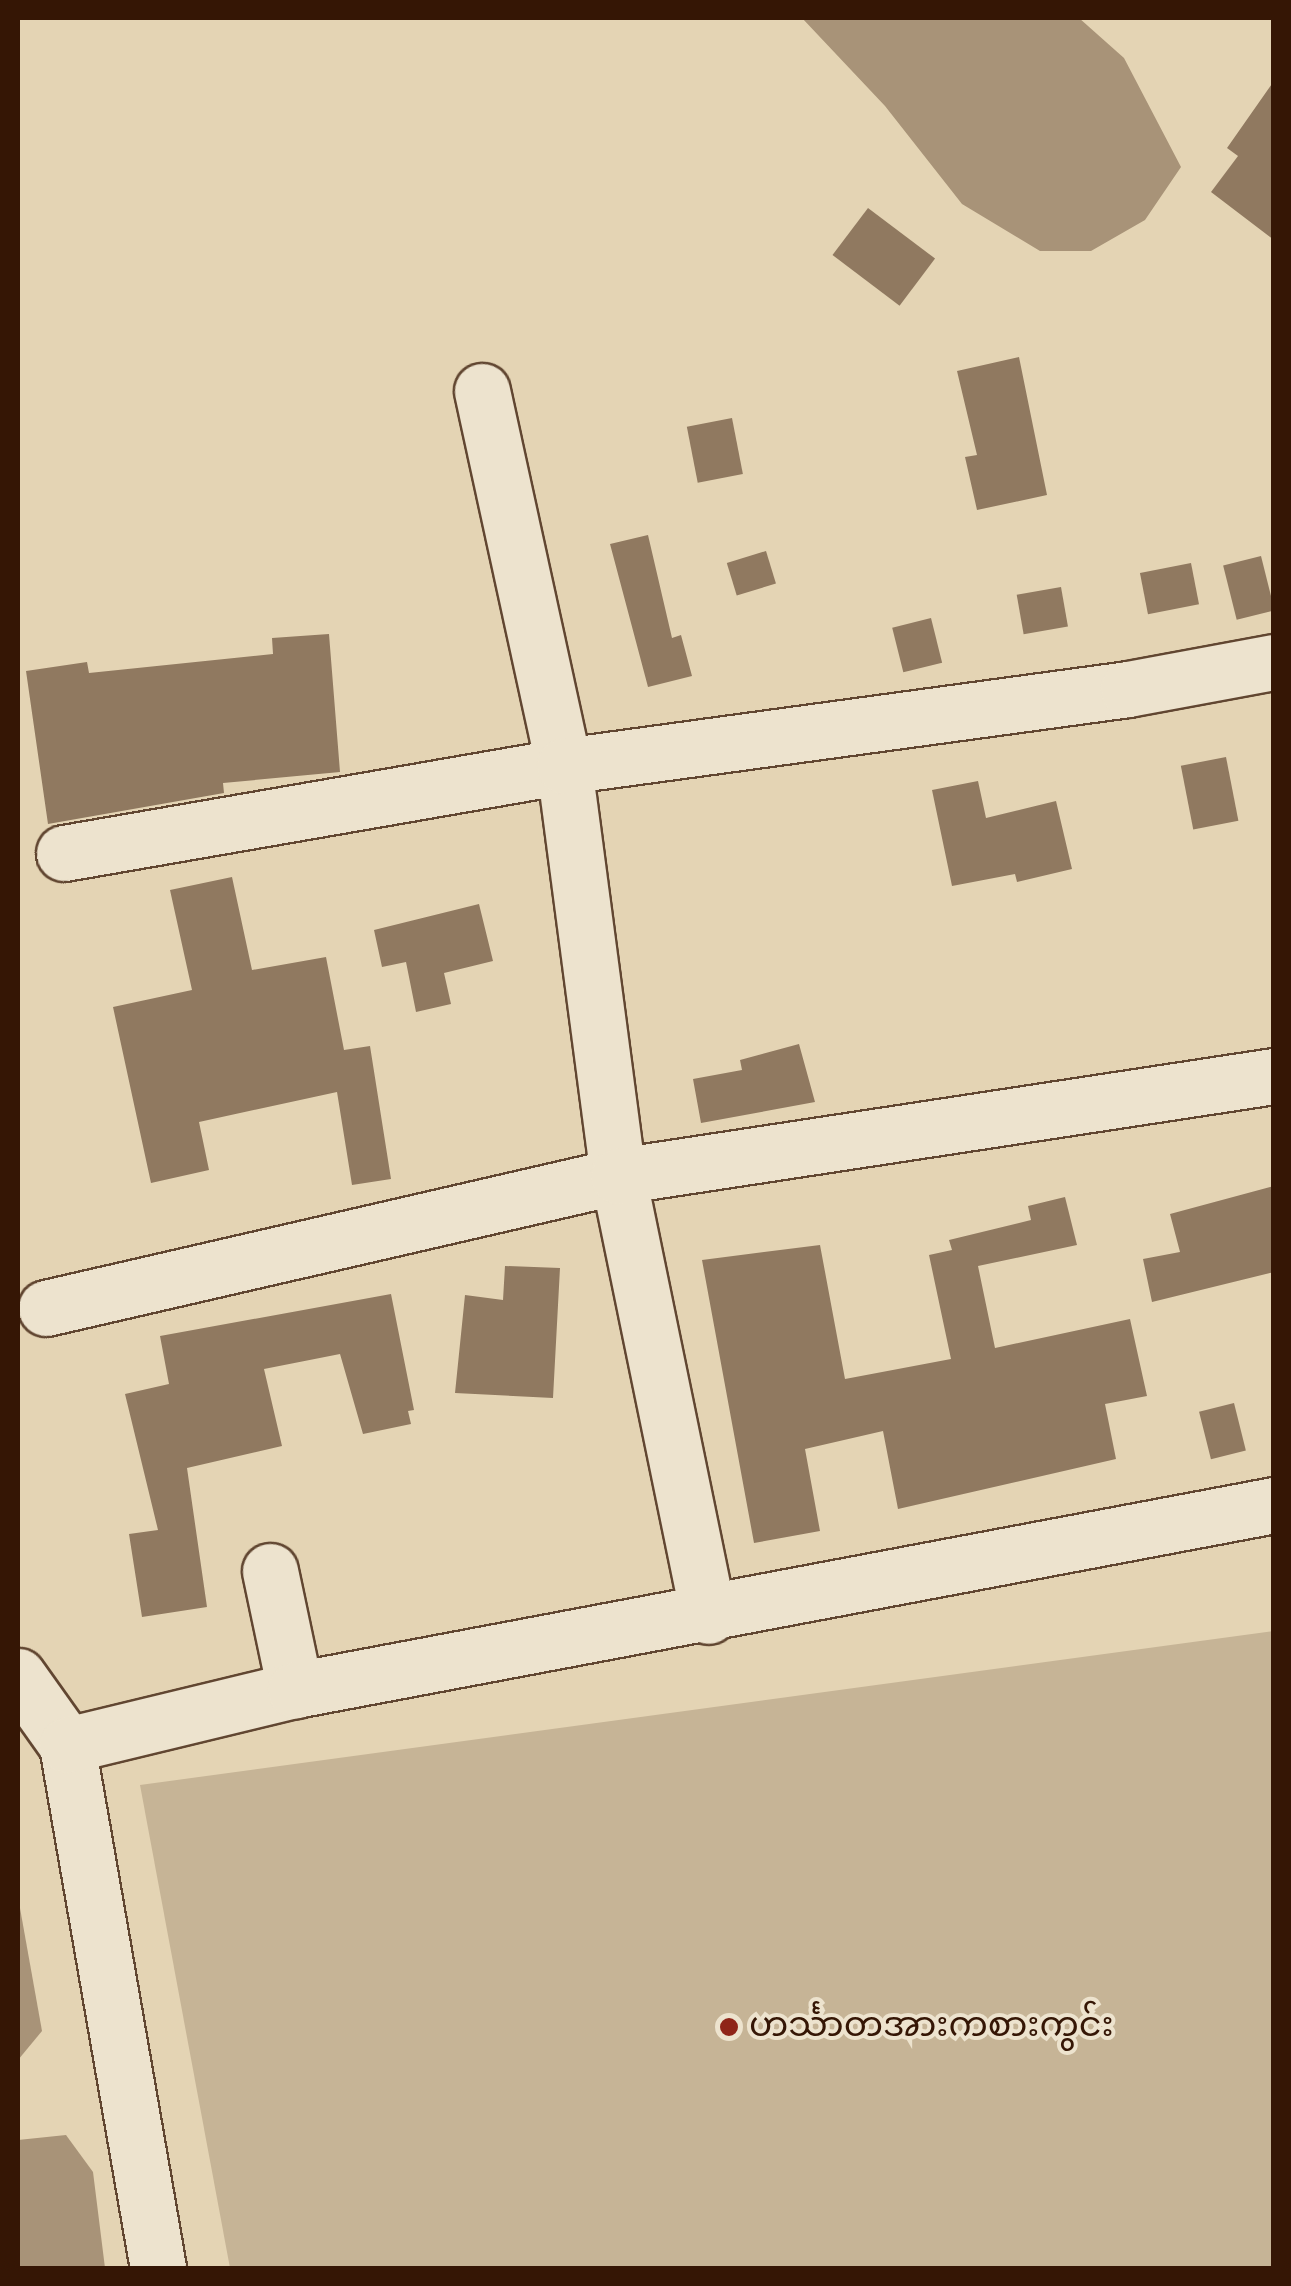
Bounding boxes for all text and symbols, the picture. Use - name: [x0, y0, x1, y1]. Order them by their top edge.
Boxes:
- place label: ဟင်္သာတအားကစားကွင်း: [749, 2006, 1114, 2048]
- marker: ဟင်္သာတအားကစားကွင်း: [718, 2016, 740, 2038]

